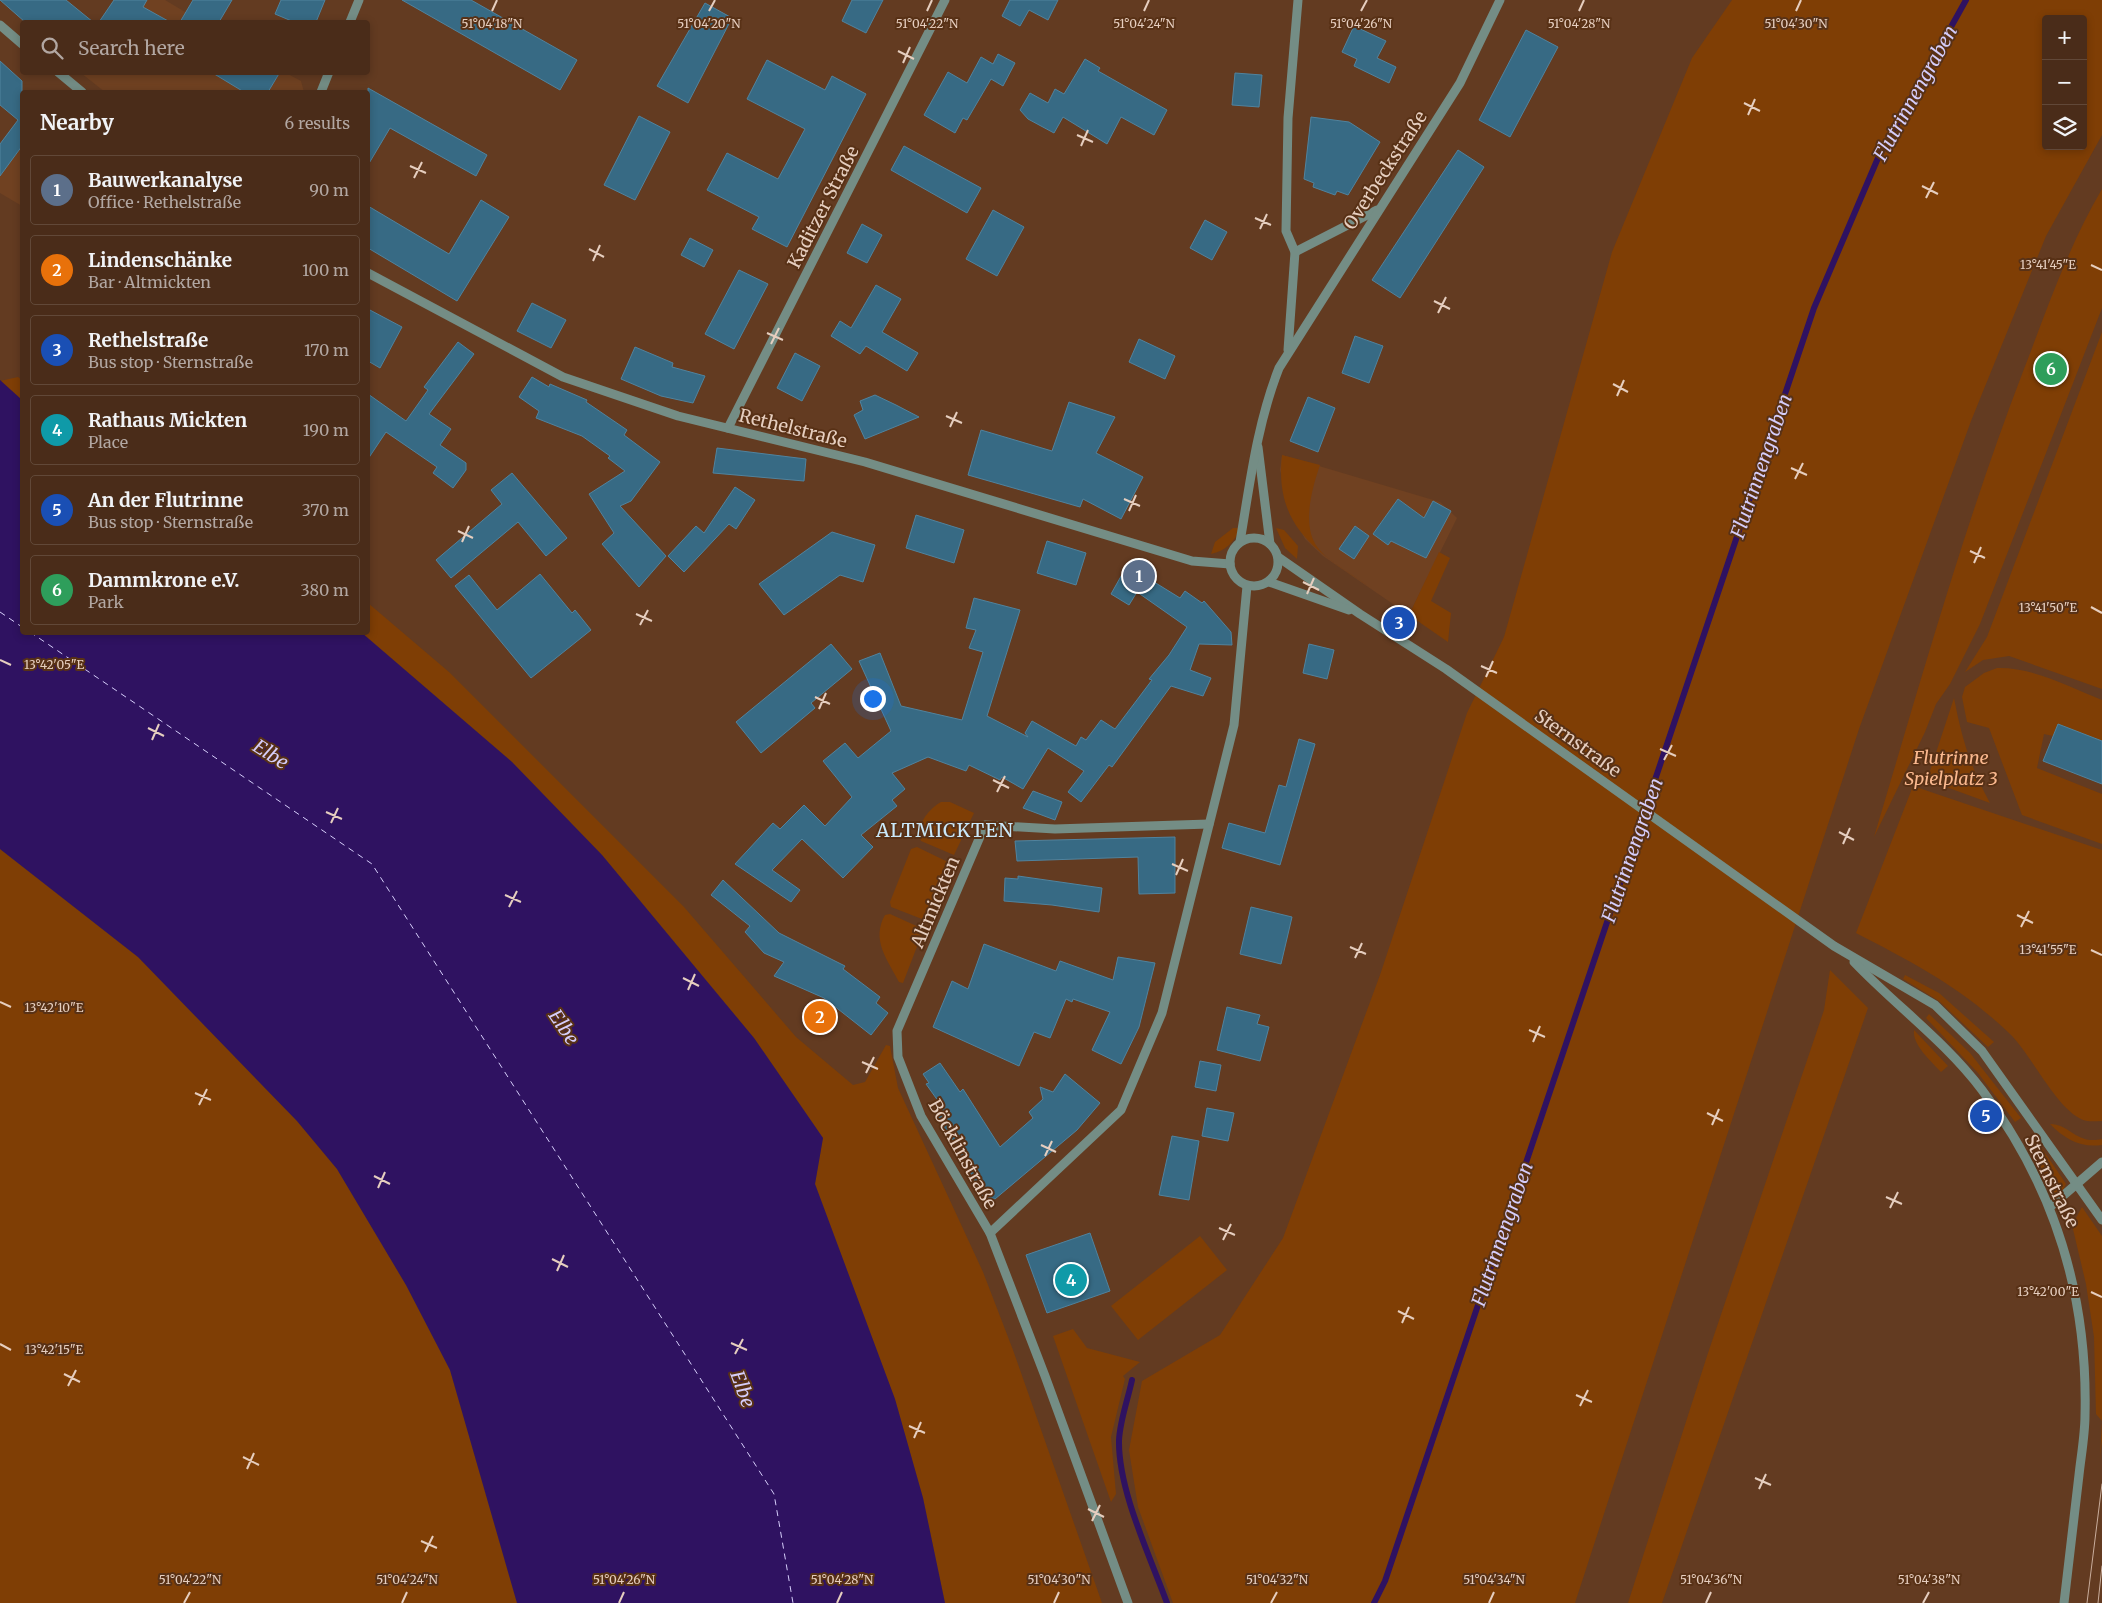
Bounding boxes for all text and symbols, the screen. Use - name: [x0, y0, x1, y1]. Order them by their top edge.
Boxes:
- map controls: [2042, 15, 2087, 150]
- button: +: [2042, 15, 2087, 60]
- text: 51°04'18"N: [462, 16, 523, 31]
- text: 51°04'20"N: [677, 16, 741, 31]
- text: 51°04'22"N: [896, 16, 959, 31]
- text: 51°04'24"N: [1113, 16, 1176, 31]
- text: 51°04'26"N: [1330, 16, 1393, 31]
- text: 51°04'28"N: [1548, 16, 1611, 31]
- text: 51°04'30"N: [1764, 16, 1828, 31]
- search box: [20, 20, 370, 75]
- water label: Flutrinnengraben: [1867, 21, 1962, 166]
- icon: search: [38, 34, 66, 62]
- text: Search here: [78, 36, 185, 60]
- button: −: [2042, 60, 2087, 105]
- button: layers: [2042, 105, 2087, 150]
- street label: Overbeckstraße: [1338, 106, 1432, 234]
- text: Nearby: [40, 109, 114, 136]
- text: 6 results: [285, 113, 350, 133]
- street label: Kaditzer Straße: [782, 142, 864, 272]
- text: Bauwerkanalyse: [88, 168, 243, 192]
- text: 1: [53, 180, 61, 200]
- text: 90 m: [309, 180, 349, 200]
- text: Office · Rethelstraße: [88, 192, 241, 212]
- text: Lindenschänke: [88, 248, 232, 272]
- text: 13°41'45"E: [2020, 257, 2076, 272]
- text: 2: [52, 260, 62, 280]
- text: 100 m: [302, 260, 349, 280]
- text: Bar · Altmickten: [88, 272, 211, 292]
- text: Rethelstraße: [88, 328, 208, 352]
- text: 3: [52, 340, 62, 360]
- text: 170 m: [304, 340, 349, 360]
- pin: 6: [2035, 350, 2067, 388]
- text: Bus stop · Sternstraße: [88, 352, 253, 372]
- water label: Flutrinnengraben: [1725, 391, 1797, 542]
- street label: Rethelstraße: [737, 403, 849, 453]
- text: Rathaus Mickten: [88, 408, 247, 432]
- text: 4: [52, 420, 62, 440]
- text: 190 m: [303, 420, 349, 440]
- text: Place: [88, 432, 128, 452]
- text: An der Flutrinne: [88, 488, 243, 512]
- text: 5: [52, 500, 62, 520]
- text: 370 m: [302, 500, 349, 520]
- text: Bus stop · Sternstraße: [88, 512, 253, 532]
- pin: 1: [1123, 557, 1155, 595]
- text: Dammkrone e.V.: [88, 568, 240, 592]
- text: 6: [52, 580, 62, 600]
- text: 380 m: [301, 580, 349, 600]
- text: Park: [88, 592, 124, 612]
- text: 13°41'50"E: [2019, 600, 2078, 615]
- pin: 3: [1383, 604, 1415, 642]
- text: 13°42'05"E: [24, 657, 84, 672]
- your location: [860, 686, 886, 712]
- street label: Sternstraße: [1530, 704, 1626, 782]
- water label: Elbe: [249, 734, 294, 774]
- park label: Flutrinne Spielplatz 3: [1905, 746, 1997, 790]
- water label: Flutrinnengraben: [1596, 775, 1668, 926]
- district label: ALTMICKTEN: [875, 818, 1014, 842]
- street label: Altmickten: [905, 853, 965, 952]
- text: 13°41'55"E: [2020, 942, 2077, 957]
- pin: 2: [804, 998, 836, 1036]
- text: 13°42'10"E: [25, 1000, 84, 1015]
- water label: Elbe: [544, 1005, 585, 1050]
- street label: Böcklinstraße: [923, 1095, 1003, 1213]
- pin: 5: [1970, 1097, 2002, 1135]
- street label: Sternstraße: [2019, 1130, 2085, 1232]
- water label: Flutrinnengraben: [1466, 1159, 1538, 1310]
- pin: 4: [1055, 1261, 1087, 1299]
- text: 13°42'00"E: [2017, 1284, 2079, 1299]
- text: 13°42'15"E: [25, 1342, 83, 1357]
- water label: Elbe: [725, 1367, 761, 1411]
- text: 51°04'22"N: [159, 1572, 222, 1587]
- text: 51°04'24"N: [376, 1572, 439, 1587]
- text: 51°04'26"N: [593, 1572, 656, 1587]
- text: 51°04'28"N: [811, 1572, 874, 1587]
- text: 51°04'30"N: [1027, 1572, 1091, 1587]
- text: 51°04'32"N: [1246, 1572, 1309, 1587]
- text: 51°04'34"N: [1463, 1572, 1526, 1587]
- text: 51°04'36"N: [1680, 1572, 1743, 1587]
- text: 51°04'38"N: [1898, 1572, 1961, 1587]

